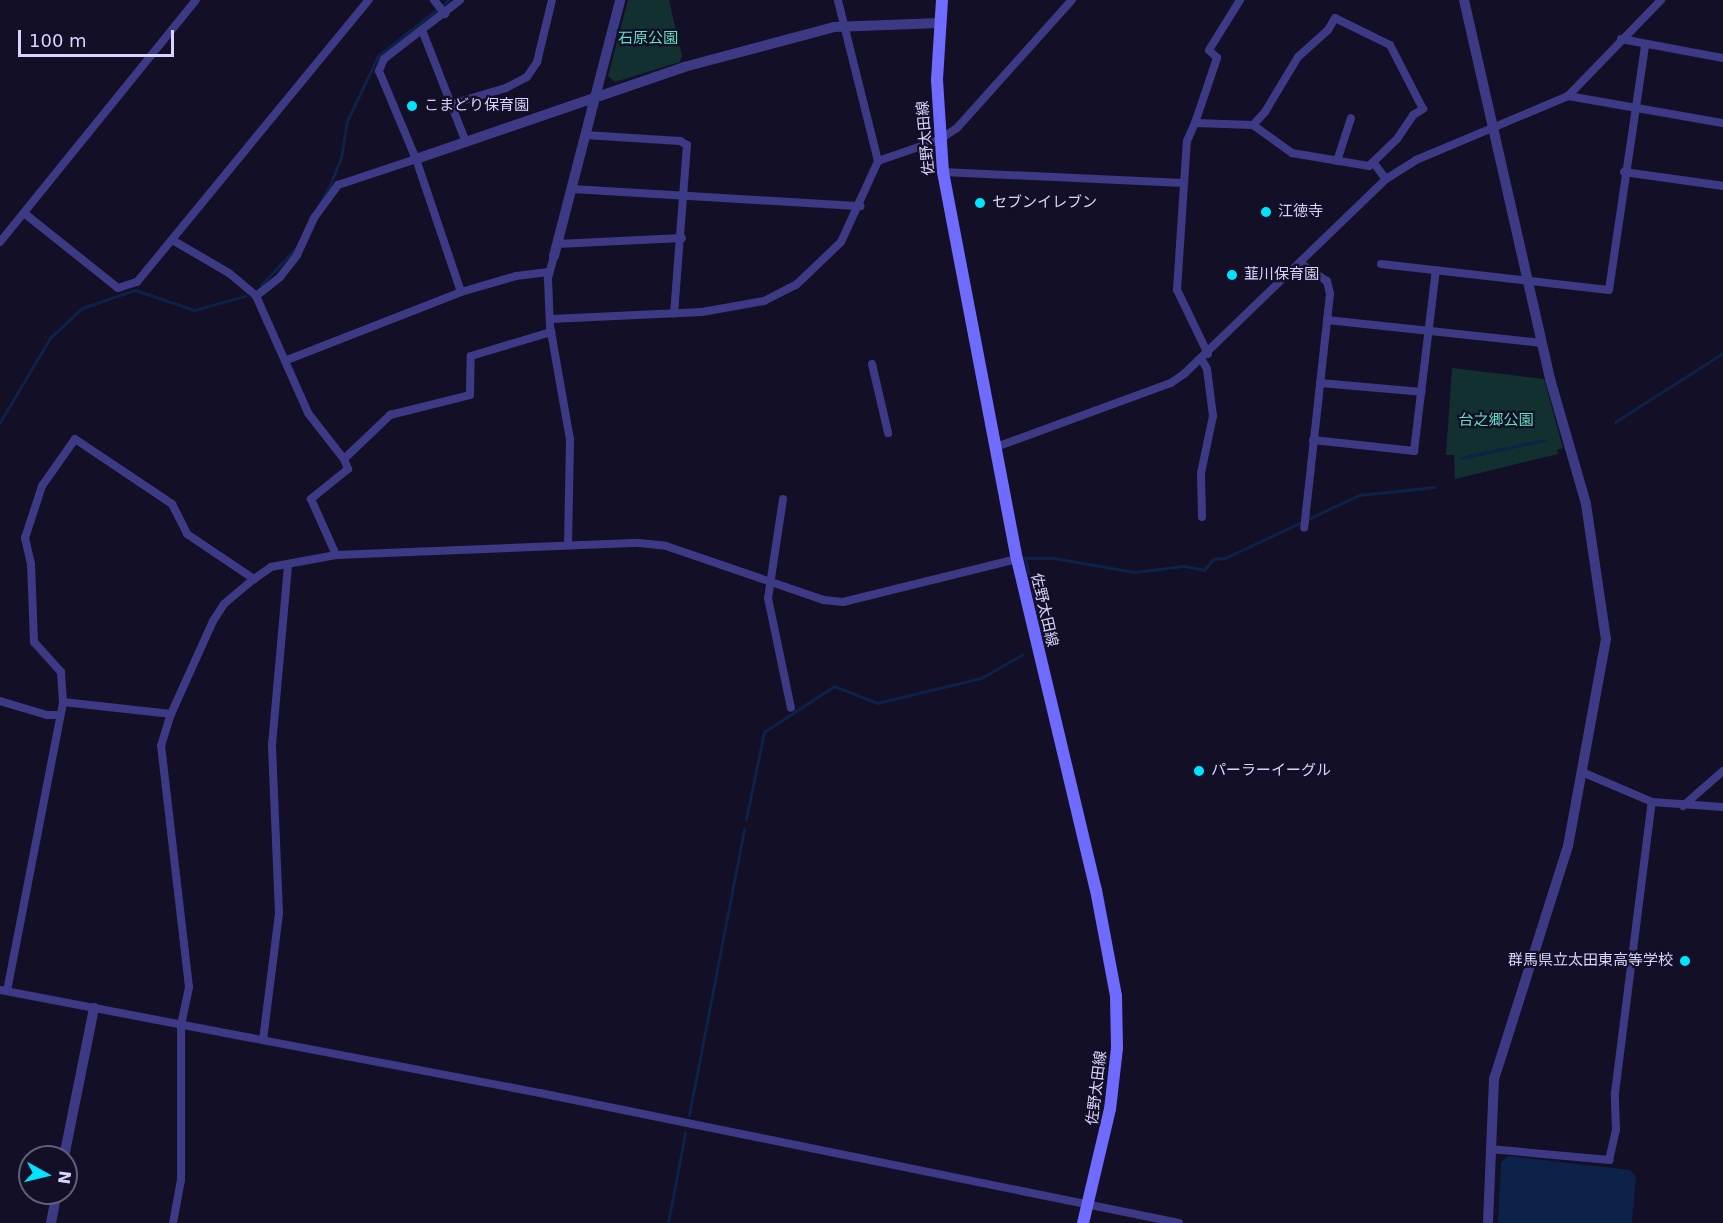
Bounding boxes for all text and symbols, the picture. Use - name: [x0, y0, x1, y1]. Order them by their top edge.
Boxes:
- scale bar: [21, 18, 177, 56]
- text: 100 m: [29, 30, 87, 51]
- park label: 石原公園: [618, 30, 678, 48]
- place label: こまどり保育園: [424, 97, 529, 115]
- marker: こまどり保育園: [405, 99, 419, 113]
- street label: 佐野太田線: [914, 100, 938, 176]
- place label: セブンイレブン: [992, 194, 1097, 212]
- marker: セブンイレブン: [973, 196, 987, 210]
- place label: 江徳寺: [1278, 203, 1323, 221]
- marker: 江徳寺: [1259, 205, 1273, 219]
- place label: 韮川保育園: [1244, 266, 1319, 284]
- marker: 韮川保育園: [1225, 268, 1239, 282]
- park label: 台之郷公園: [1459, 412, 1533, 430]
- street label: 佐野太田線: [1027, 571, 1061, 649]
- place label: パーラーイーグル: [1211, 762, 1331, 780]
- marker: パーラーイーグル: [1192, 764, 1206, 778]
- place label: 群馬県立太田東高等学校: [1508, 952, 1673, 970]
- marker: 群馬県立太田東高等学校: [1678, 954, 1692, 968]
- street label: 佐野太田線: [1083, 1050, 1111, 1126]
- north arrow: [18, 1145, 78, 1205]
- text: N: [54, 1169, 75, 1185]

